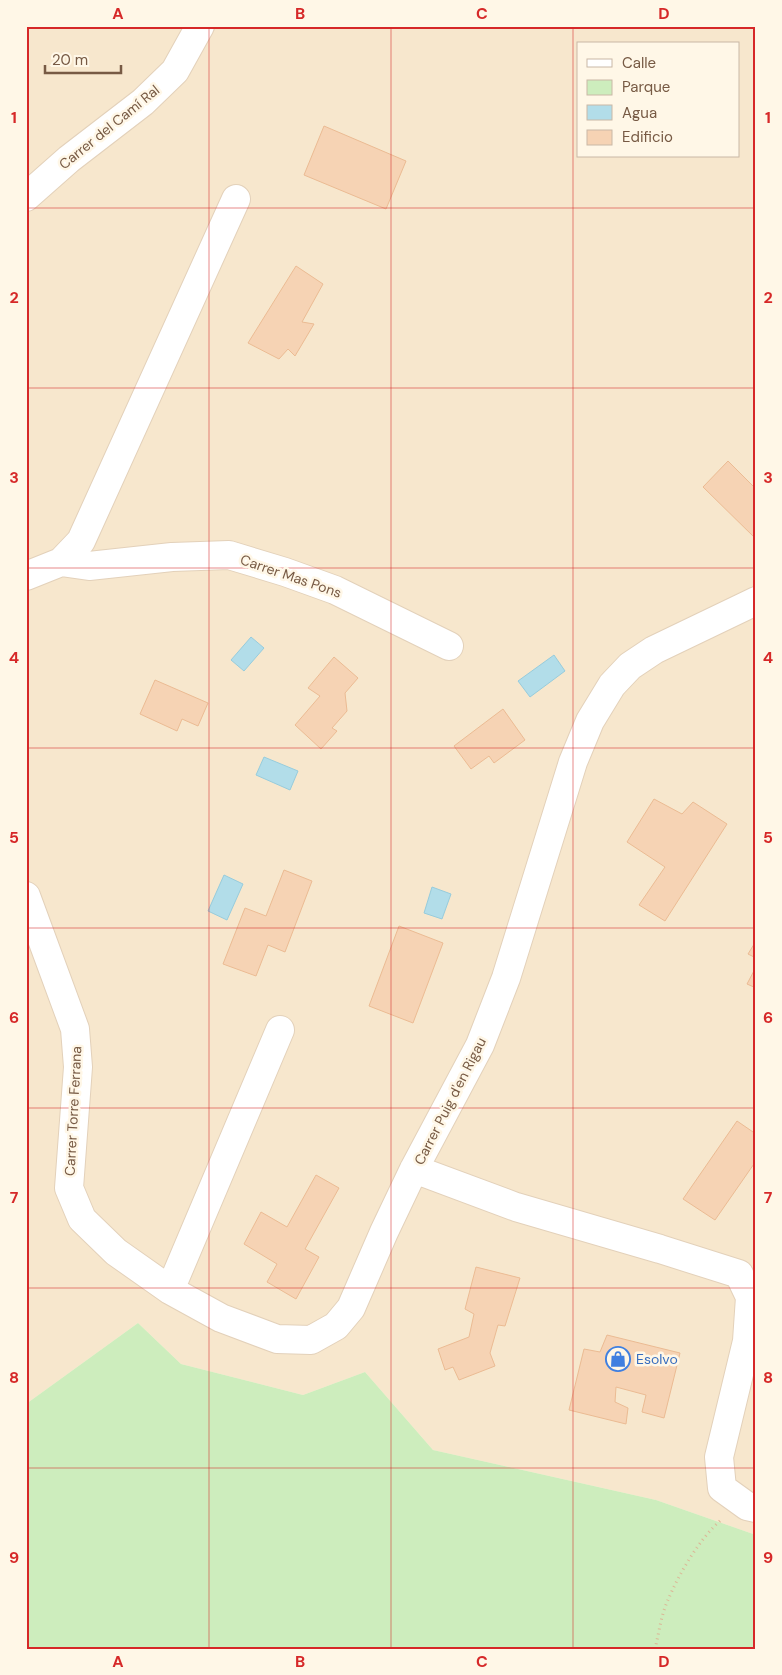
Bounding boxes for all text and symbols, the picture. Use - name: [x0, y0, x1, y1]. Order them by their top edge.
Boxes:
- text: A: [112, 3, 124, 24]
- text: B: [295, 3, 305, 24]
- text: C: [476, 3, 488, 24]
- text: D: [658, 3, 670, 24]
- scale bar: [45, 42, 121, 74]
- legend: [577, 42, 740, 158]
- text: 20 m: [52, 50, 88, 70]
- text: Calle: [622, 53, 656, 73]
- text: Parque: [622, 77, 670, 97]
- street label: Carrer del Camí Ral: [55, 81, 163, 173]
- text: Agua: [622, 103, 657, 123]
- text: 1: [11, 107, 17, 128]
- text: 1: [765, 107, 771, 128]
- text: Edificio: [622, 127, 673, 147]
- text: 2: [9, 287, 19, 308]
- text: 2: [763, 287, 773, 308]
- text: 3: [9, 467, 19, 488]
- text: 3: [763, 467, 773, 488]
- street label: Carrer Mas Pons: [238, 550, 344, 602]
- text: 4: [9, 647, 19, 668]
- text: 4: [763, 647, 773, 668]
- text: 5: [9, 827, 19, 848]
- text: 5: [763, 827, 773, 848]
- text: 6: [9, 1007, 19, 1028]
- text: 6: [763, 1007, 773, 1028]
- street label: Carrer Puig d'en Rigau: [410, 1034, 490, 1168]
- street label: Carrer Torre Ferrana: [61, 1046, 85, 1176]
- text: 7: [10, 1187, 19, 1208]
- text: 7: [764, 1187, 773, 1208]
- shop icon: Esolvo: [605, 1346, 631, 1372]
- place label: Esolvo: [636, 1350, 678, 1368]
- text: 8: [9, 1367, 19, 1388]
- text: 8: [763, 1367, 773, 1388]
- text: 9: [9, 1547, 19, 1568]
- text: 9: [763, 1547, 773, 1568]
- text: A: [112, 1651, 124, 1672]
- text: B: [295, 1651, 305, 1672]
- text: C: [476, 1651, 488, 1672]
- text: D: [658, 1651, 670, 1672]

